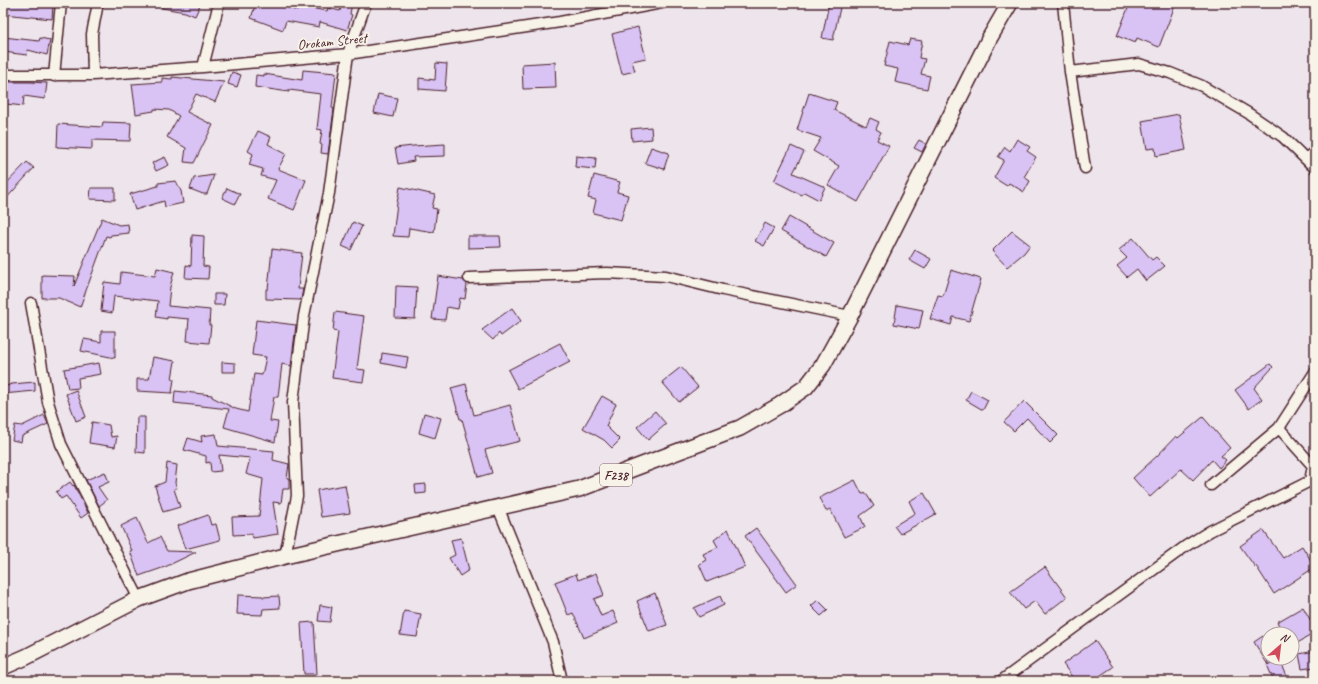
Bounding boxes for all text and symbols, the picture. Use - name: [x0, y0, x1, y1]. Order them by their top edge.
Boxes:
- street label: Orokam Street: [297, 29, 370, 54]
- road number: F238: [600, 464, 632, 486]
- north arrow: [1260, 626, 1300, 666]
- text: N: [1278, 629, 1293, 646]

